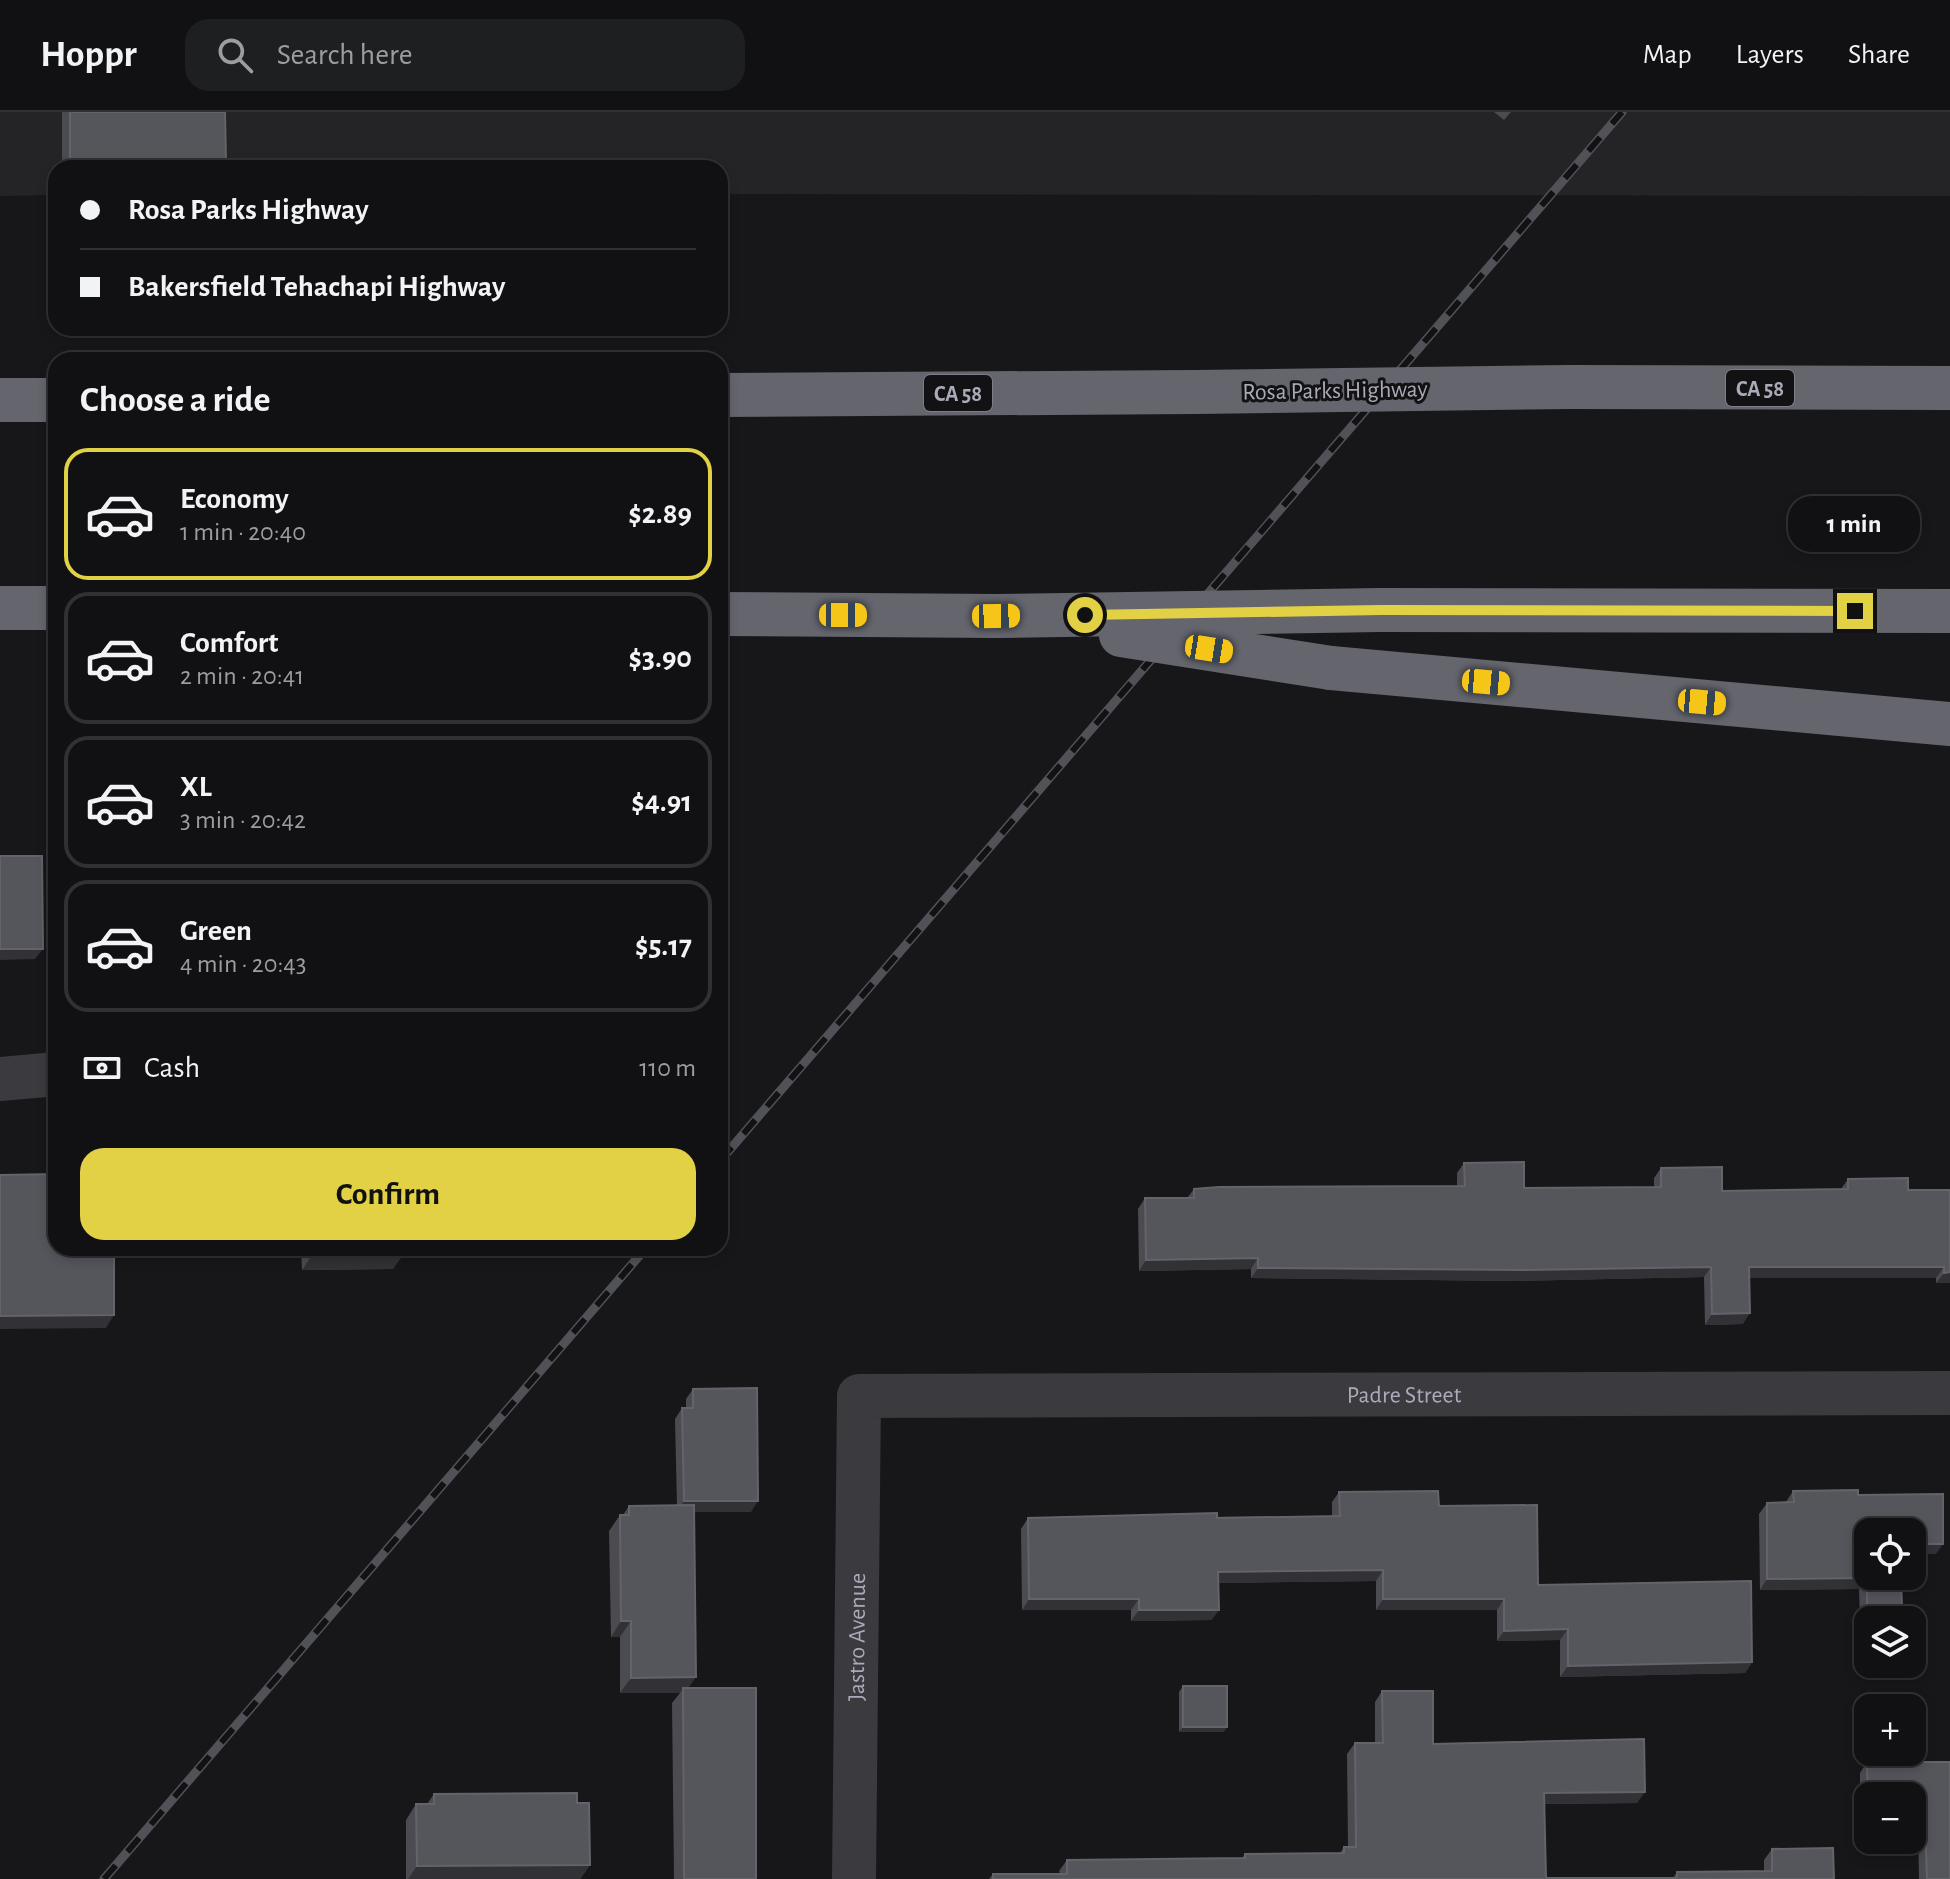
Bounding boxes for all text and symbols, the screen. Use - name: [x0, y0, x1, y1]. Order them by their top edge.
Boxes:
- search box: [185, 19, 745, 91]
- icon: search: [213, 33, 257, 77]
- text: Hoppr: [40, 36, 137, 74]
- text: Search here: [277, 40, 412, 70]
- text: Map: [1643, 41, 1692, 69]
- text: Layers: [1736, 41, 1804, 69]
- text: Share: [1848, 41, 1910, 69]
- text: Rosa Parks Highway: [128, 195, 369, 225]
- text: Bakersfield Tehachapi Highway: [128, 272, 505, 302]
- road number: CA 58: [1726, 370, 1794, 406]
- road number: CA 58: [924, 375, 992, 411]
- street label: Rosa Parks Highway: [1242, 377, 1428, 405]
- text: Choose a ride: [80, 382, 270, 418]
- icon: car: [84, 478, 156, 550]
- text: Economy: [180, 484, 289, 514]
- callout: 1 min: [1789, 495, 1921, 551]
- text: $2.89: [628, 499, 692, 529]
- text: 1 min: [1827, 511, 1881, 537]
- text: 1 min · 20:40: [180, 519, 306, 545]
- route end: [1837, 593, 1873, 629]
- route start: [1067, 597, 1103, 633]
- car: [819, 603, 867, 627]
- car: [972, 604, 1020, 628]
- icon: car: [84, 622, 156, 694]
- text: Comfort: [180, 628, 279, 658]
- car: [1183, 633, 1235, 665]
- text: $3.90: [629, 643, 692, 673]
- text: 2 min · 20:41: [180, 663, 304, 689]
- car: [1461, 668, 1511, 696]
- car: [1677, 688, 1727, 716]
- icon: car: [84, 766, 156, 838]
- text: XL: [180, 772, 212, 802]
- text: $4.91: [631, 787, 692, 817]
- text: 3 min · 20:42: [180, 807, 306, 833]
- icon: car: [84, 910, 156, 982]
- text: Green: [180, 916, 252, 946]
- text: $5.17: [635, 931, 692, 961]
- text: 4 min · 20:43: [180, 951, 307, 977]
- icon: cash: [80, 1046, 124, 1090]
- text: Cash: [144, 1053, 200, 1083]
- text: 110 m: [639, 1055, 696, 1081]
- button: Confirm: [80, 1148, 696, 1240]
- street label: Padre Street: [1347, 1383, 1462, 1408]
- map controls: [1854, 1518, 1926, 1854]
- button: locate: [1854, 1518, 1926, 1590]
- street label: Jastro Avenue: [845, 1573, 870, 1701]
- button: layers: [1854, 1606, 1926, 1678]
- button: +: [1854, 1694, 1926, 1766]
- button: −: [1854, 1782, 1926, 1854]

